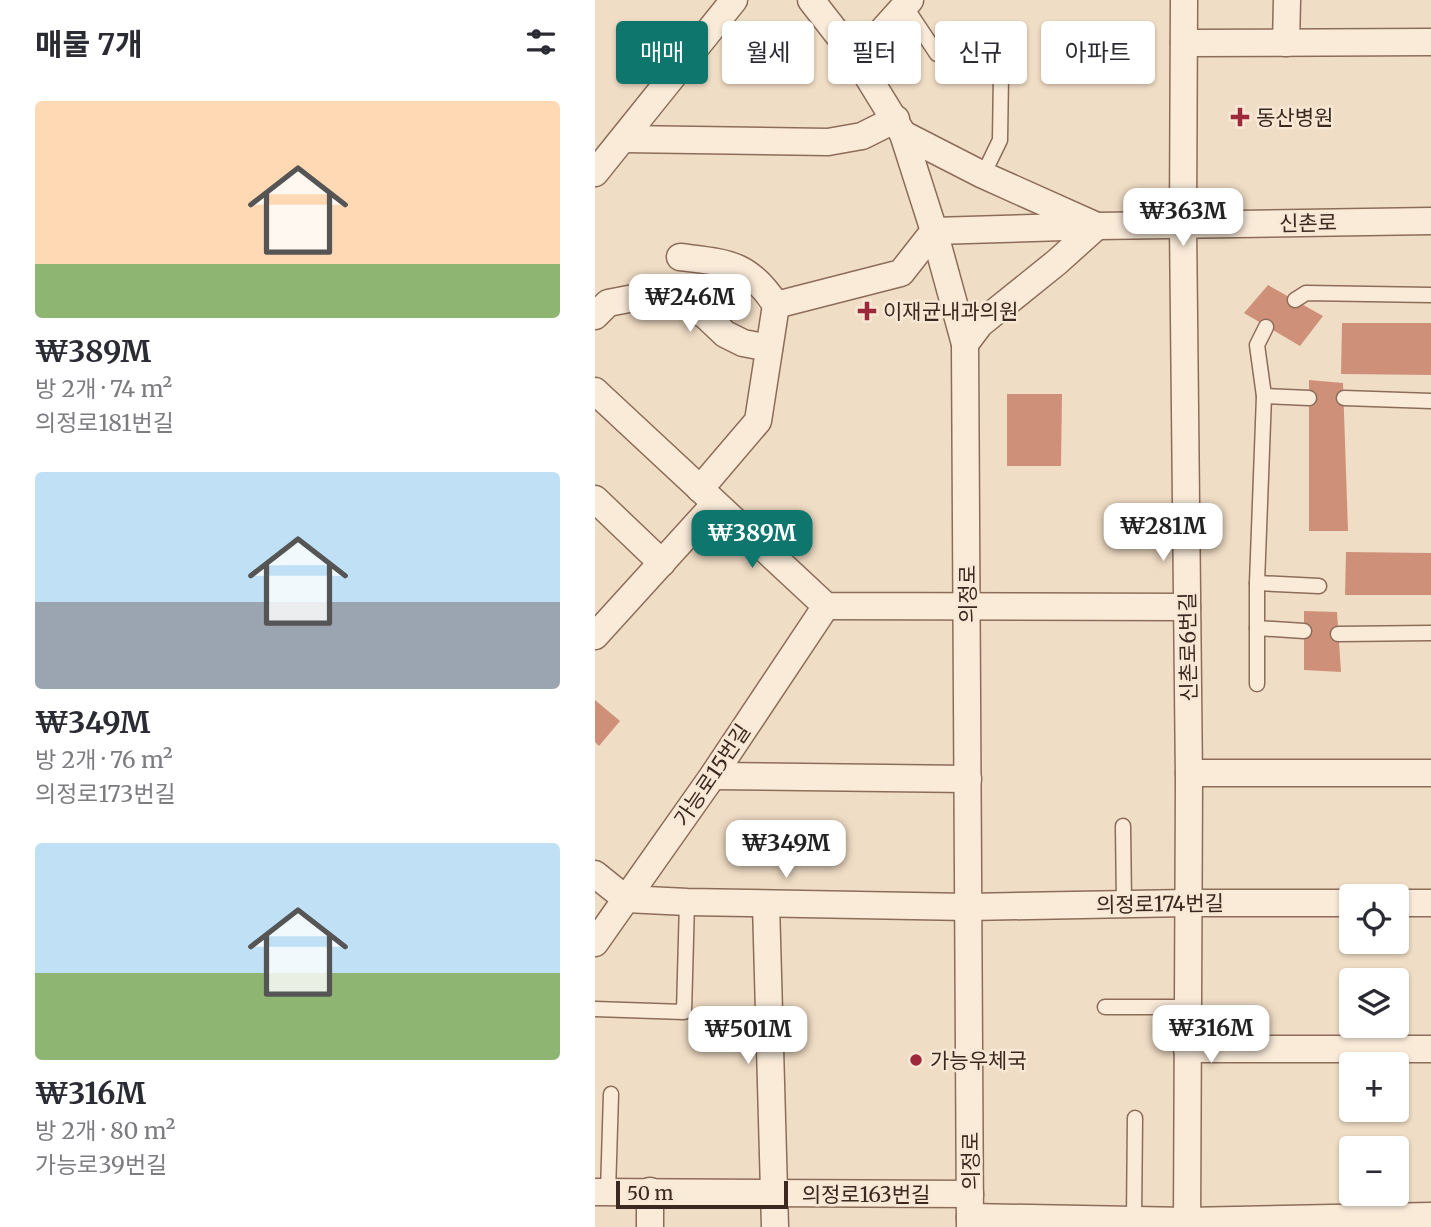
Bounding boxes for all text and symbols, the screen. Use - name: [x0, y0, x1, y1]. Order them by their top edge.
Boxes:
- chip: 매매: [616, 21, 708, 84]
- chip: 월세: [722, 21, 814, 84]
- chip: 필터: [828, 21, 921, 84]
- chip: 신규: [935, 21, 1027, 84]
- chip: 아파트: [1041, 21, 1155, 84]
- icon: filters: [522, 23, 560, 61]
- text: 매물 7개: [35, 25, 143, 63]
- place label: 동산병원: [1256, 104, 1333, 131]
- marker: 동산병원: [1230, 107, 1250, 127]
- icon: home: [235, 147, 361, 273]
- pin: ₩363M: [1134, 188, 1232, 248]
- text: ₩363M: [1139, 196, 1227, 225]
- street label: 신촌로: [1279, 209, 1337, 237]
- pin: ₩246M: [641, 274, 739, 334]
- text: ₩246M: [645, 282, 735, 311]
- place label: 이재균내과의원: [883, 298, 1018, 325]
- marker: 이재균내과의원: [857, 301, 877, 321]
- text: ₩389M: [35, 332, 151, 370]
- text: 방 2개 · 74 m²: [35, 374, 172, 403]
- text: 의정로181번길: [35, 408, 174, 437]
- pin: ₩281M: [1114, 504, 1212, 563]
- pin: ₩389M: [703, 510, 801, 570]
- text: ₩281M: [1120, 511, 1206, 540]
- icon: home: [235, 518, 361, 644]
- text: ₩389M: [708, 518, 796, 547]
- street label: 의정로: [954, 565, 981, 623]
- street label: 신촌로6번길: [1174, 592, 1202, 702]
- text: ₩349M: [35, 703, 150, 741]
- street label: 가능로15번길: [668, 719, 756, 831]
- text: 방 2개 · 76 m²: [35, 745, 173, 774]
- text: 의정로173번길: [35, 779, 176, 808]
- pin: ₩349M: [737, 820, 835, 880]
- text: ₩349M: [742, 828, 830, 857]
- map controls: [1339, 884, 1409, 1206]
- button: locate: [1339, 884, 1409, 954]
- icon: home: [235, 889, 361, 1015]
- street label: 의정로174번길: [1096, 889, 1224, 919]
- button: layers: [1339, 968, 1409, 1038]
- pin: ₩501M: [699, 1006, 797, 1066]
- pin: ₩316M: [1162, 1006, 1260, 1065]
- text: ₩316M: [1168, 1013, 1254, 1042]
- text: ₩501M: [704, 1014, 792, 1043]
- place label: 가능우체국: [930, 1047, 1027, 1074]
- marker: 가능우체국: [908, 1052, 924, 1068]
- button: +: [1339, 1052, 1409, 1122]
- text: ₩316M: [35, 1074, 146, 1112]
- text: 방 2개 · 80 m²: [35, 1116, 175, 1145]
- street label: 의정로: [957, 1132, 984, 1190]
- button: −: [1339, 1136, 1409, 1206]
- text: 가능로39번길: [35, 1150, 167, 1179]
- scale bar: [616, 1178, 787, 1210]
- text: 50 m: [627, 1181, 673, 1205]
- street label: 의정로163번길: [802, 1181, 930, 1208]

